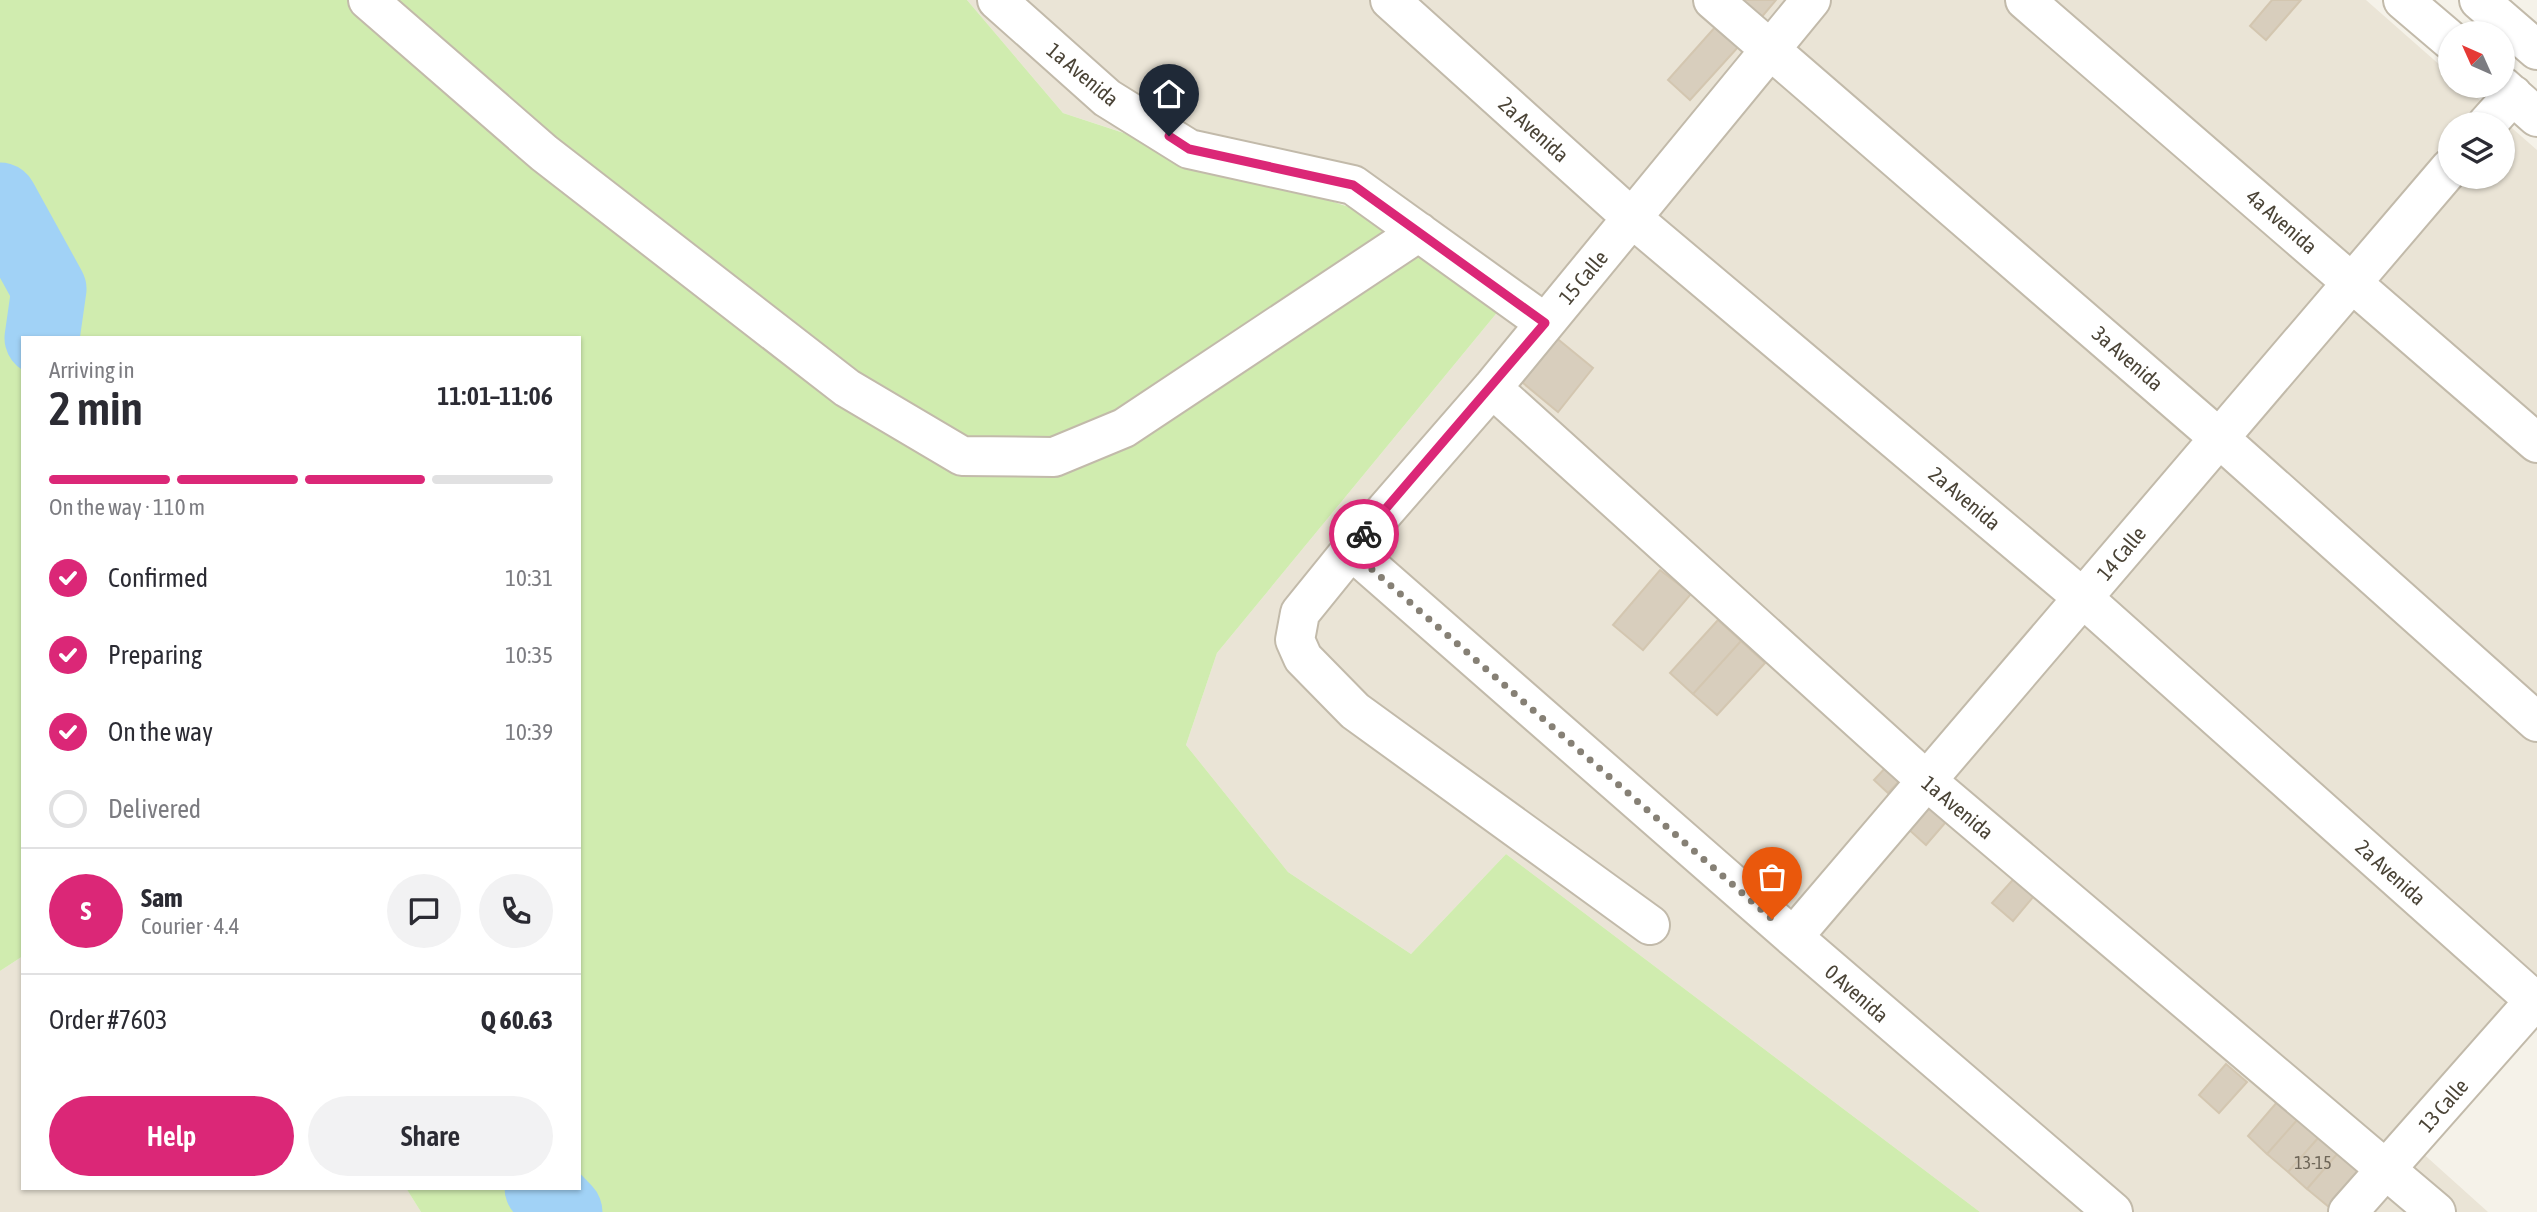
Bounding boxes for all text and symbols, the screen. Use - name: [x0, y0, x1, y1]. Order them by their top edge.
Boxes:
- north arrow: [2438, 21, 2515, 98]
- map controls: [2438, 21, 2515, 189]
- street label: 1a Avenida: [1043, 37, 1123, 111]
- pin: [1139, 64, 1199, 136]
- icon: home: [1150, 75, 1188, 113]
- street label: 2a Avenida: [1494, 91, 1574, 167]
- button: layers: [2438, 112, 2515, 189]
- street label: 4a Avenida: [2242, 184, 2322, 258]
- street label: 15 Calle: [1554, 245, 1612, 309]
- street label: 3a Avenida: [2088, 321, 2168, 395]
- text: Arriving in: [49, 357, 135, 383]
- text: 11:01–11:06: [437, 381, 553, 411]
- text: 2 min: [49, 382, 143, 435]
- street label: 2a Avenida: [1925, 461, 2005, 535]
- text: On the way · 110 m: [49, 494, 205, 520]
- courier: [1329, 499, 1399, 569]
- icon: bike: [1345, 515, 1383, 553]
- street label: 14 Calle: [2092, 521, 2150, 585]
- icon: check: [49, 559, 87, 597]
- text: Confirmed: [108, 563, 208, 593]
- text: 10:31: [505, 565, 553, 591]
- icon: check: [49, 636, 87, 674]
- text: Preparing: [108, 640, 202, 670]
- text: 10:35: [505, 642, 553, 668]
- icon: check: [49, 713, 87, 751]
- text: On the way: [108, 717, 213, 747]
- text: 10:39: [505, 719, 553, 745]
- street label: 1a Avenida: [1918, 770, 1998, 844]
- text: Delivered: [108, 794, 201, 824]
- street label: 2a Avenida: [2351, 834, 2431, 910]
- pin: [1742, 847, 1802, 919]
- icon: bag: [1753, 858, 1791, 896]
- button: chat: [387, 874, 461, 948]
- button: phone: [479, 874, 553, 948]
- text: Sam: [141, 883, 183, 913]
- text: S: [81, 896, 91, 926]
- text: Courier · 4.4: [141, 913, 240, 939]
- street label: 0 Avenida: [1821, 959, 1893, 1027]
- text: Order #7603: [49, 1005, 168, 1035]
- text: Q 60.63: [481, 1005, 553, 1035]
- street label: 13 Calle: [2414, 1074, 2472, 1136]
- button: Help: [49, 1096, 294, 1176]
- button: Share: [308, 1096, 553, 1176]
- house number: 13-15: [2294, 1152, 2332, 1173]

